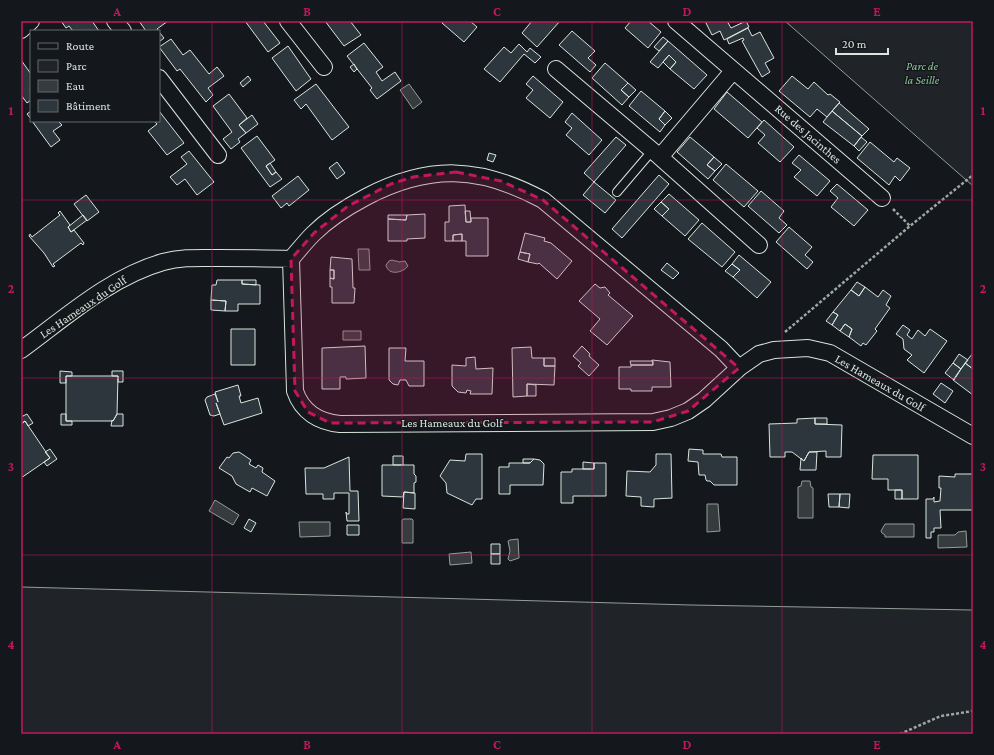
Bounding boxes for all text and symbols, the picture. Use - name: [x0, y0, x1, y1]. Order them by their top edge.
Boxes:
- text: A: [112, 4, 121, 19]
- text: B: [303, 4, 311, 19]
- text: C: [493, 4, 501, 19]
- text: D: [683, 4, 692, 19]
- text: E: [873, 4, 881, 19]
- legend: [30, 30, 160, 122]
- scale bar: [836, 30, 888, 56]
- text: 20 m: [842, 37, 867, 51]
- text: Route: [66, 39, 94, 53]
- text: Parc: [66, 59, 86, 73]
- park label: Parc de la Seille: [905, 59, 940, 87]
- text: Eau: [66, 79, 85, 93]
- text: Bâtiment: [66, 99, 112, 113]
- street label: Rue des Jacinthes: [772, 101, 844, 167]
- text: 1: [9, 103, 14, 118]
- text: 1: [981, 103, 986, 118]
- street label: Les Hameaux du Golf: [37, 272, 130, 341]
- text: 2: [8, 281, 15, 296]
- text: 2: [980, 281, 987, 296]
- street label: Les Hameaux du Golf: [833, 352, 929, 415]
- street label: Les Hameaux du Golf: [401, 416, 504, 430]
- text: 3: [8, 459, 14, 474]
- text: 3: [980, 459, 986, 474]
- text: 4: [7, 637, 15, 652]
- text: 4: [979, 637, 987, 652]
- text: A: [112, 737, 121, 752]
- text: B: [303, 737, 311, 752]
- text: C: [493, 737, 501, 752]
- text: D: [683, 737, 692, 752]
- text: E: [873, 737, 881, 752]

